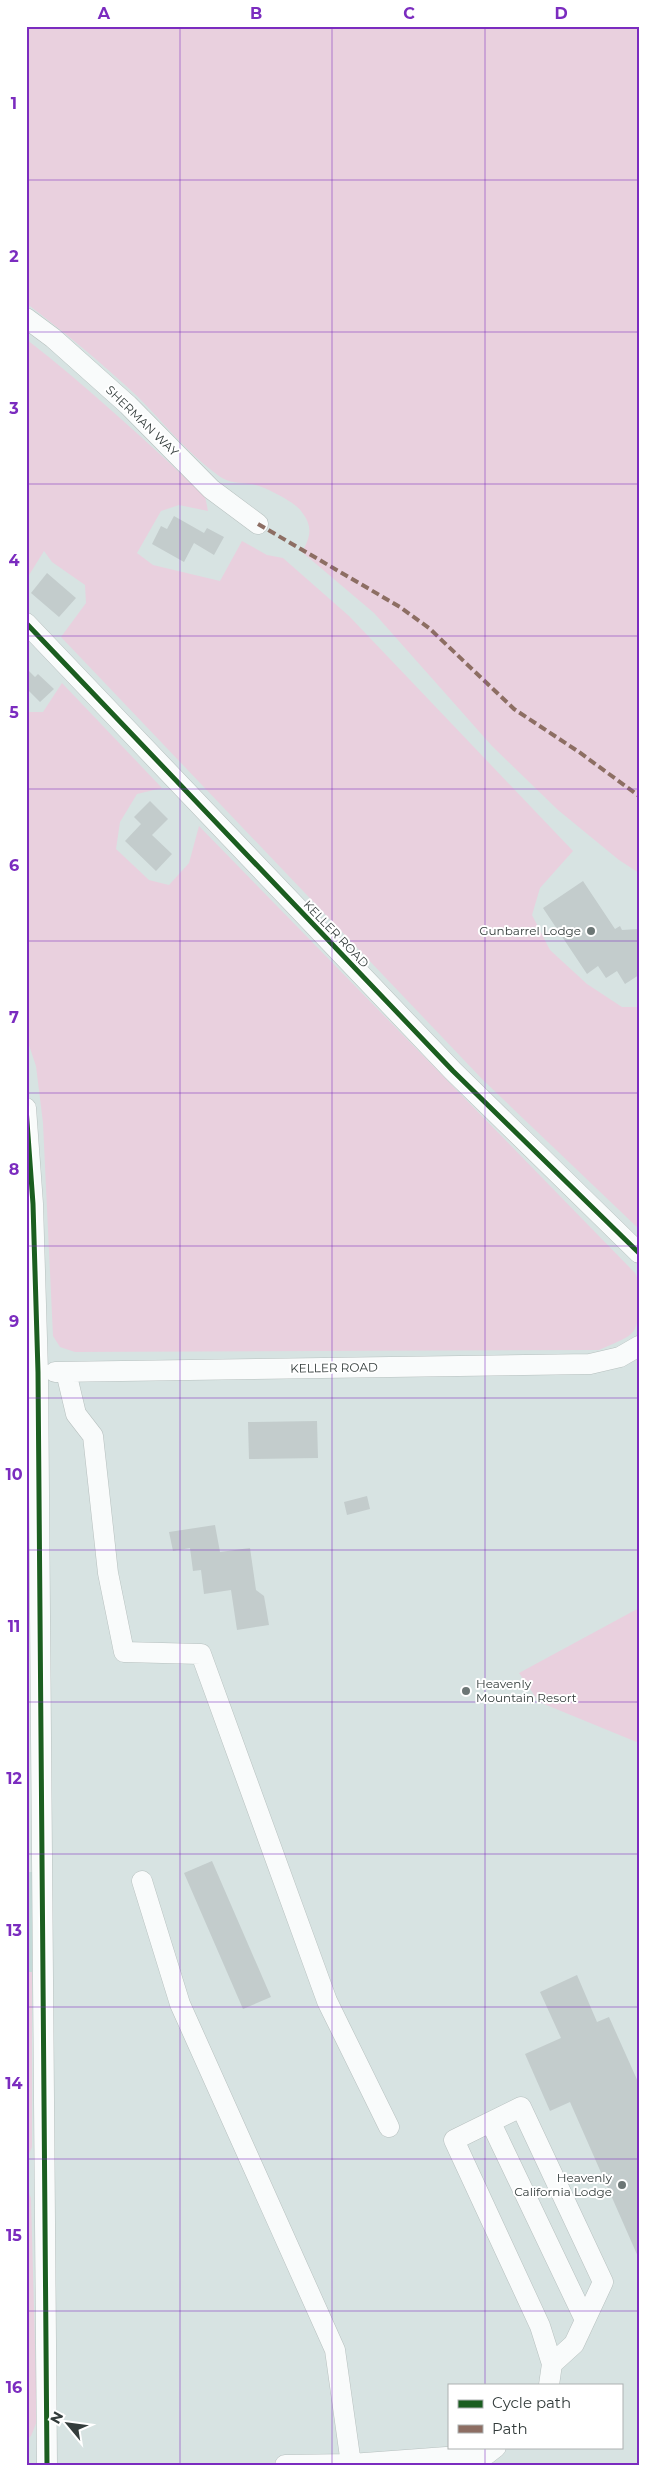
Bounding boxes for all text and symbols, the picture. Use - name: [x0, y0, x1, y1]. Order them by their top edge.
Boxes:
- text: A: [97, 4, 111, 23]
- text: B: [250, 4, 262, 23]
- text: C: [403, 4, 415, 23]
- text: D: [554, 4, 568, 23]
- text: 1: [11, 94, 17, 113]
- text: 2: [9, 247, 19, 266]
- street label: SHERMAN WAY: [103, 382, 182, 459]
- text: 3: [8, 399, 19, 418]
- text: 4: [8, 551, 20, 570]
- text: 5: [9, 703, 19, 722]
- text: 6: [9, 856, 19, 875]
- street label: KELLER ROAD: [301, 897, 372, 970]
- place label: Gunbarrel Lodge: [479, 923, 581, 938]
- marker: Gunbarrel Lodge: [585, 925, 597, 937]
- text: 7: [9, 1008, 19, 1027]
- text: 8: [9, 1160, 19, 1179]
- text: 9: [9, 1312, 19, 1331]
- street label: KELLER ROAD: [290, 1359, 378, 1376]
- text: 10: [5, 1465, 23, 1484]
- text: 11: [8, 1617, 20, 1636]
- place label: Heavenly Mountain Resort: [476, 1676, 577, 1705]
- marker: Heavenly Mountain Resort: [460, 1685, 472, 1697]
- text: 12: [6, 1769, 22, 1788]
- text: 13: [6, 1921, 22, 1940]
- text: 14: [5, 2074, 23, 2093]
- place label: Heavenly California Lodge: [514, 2170, 612, 2199]
- marker: Heavenly California Lodge: [616, 2179, 628, 2191]
- text: 15: [6, 2226, 22, 2245]
- text: 16: [6, 2378, 22, 2397]
- legend: [448, 2384, 622, 2448]
- text: Cycle path: [492, 2393, 571, 2412]
- north arrow: [42, 2398, 92, 2448]
- text: N: [46, 2408, 67, 2427]
- text: Path: [492, 2419, 528, 2438]

